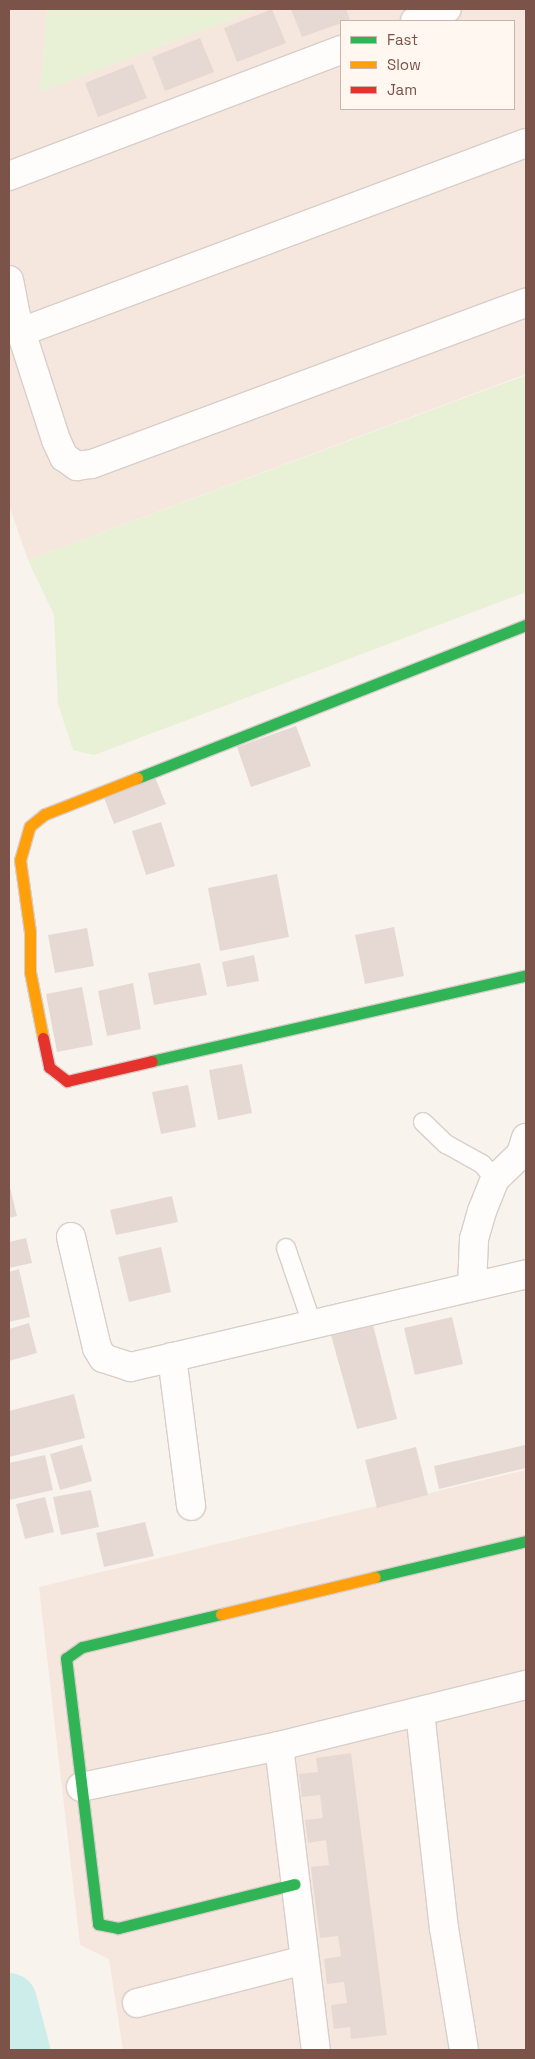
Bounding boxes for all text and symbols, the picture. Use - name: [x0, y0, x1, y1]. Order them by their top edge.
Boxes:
- legend: [340, 20, 515, 110]
- text: Fast: [387, 30, 418, 49]
- text: Slow: [387, 55, 421, 74]
- text: Jam: [387, 80, 417, 99]

